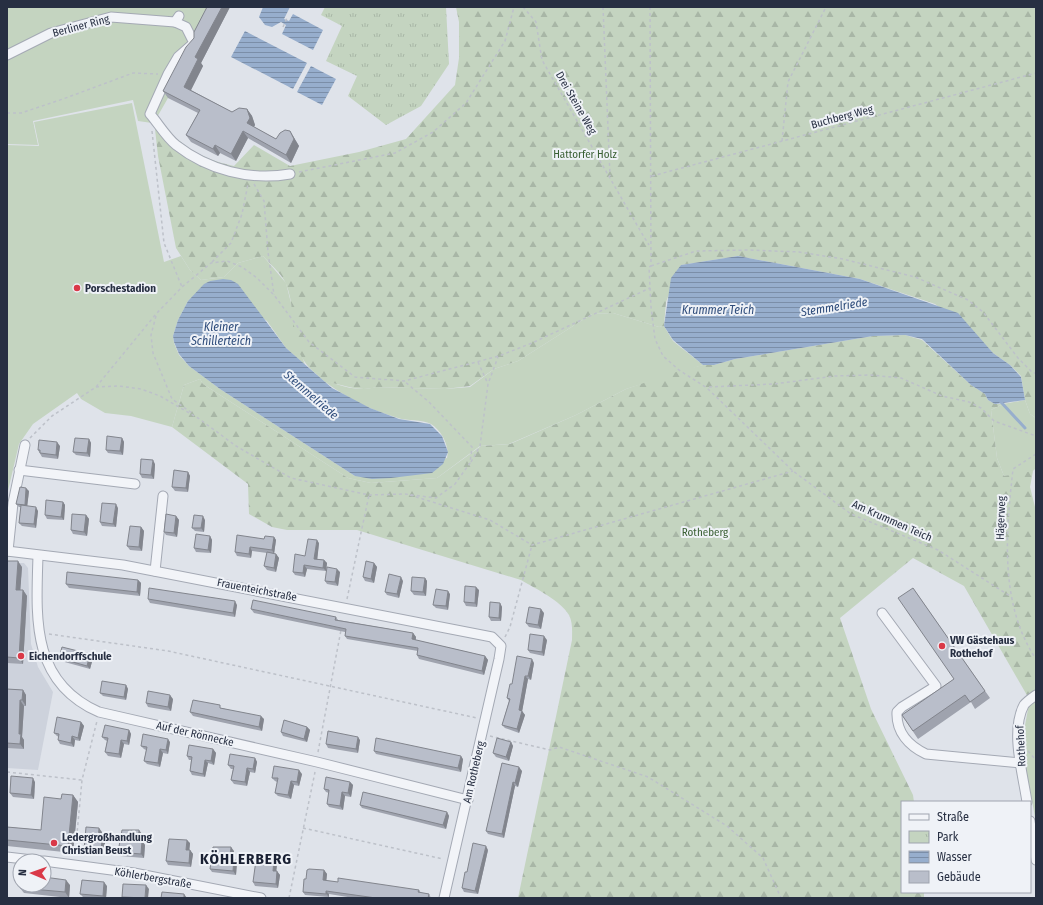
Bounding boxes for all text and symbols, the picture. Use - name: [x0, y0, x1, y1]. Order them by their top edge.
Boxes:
- street label: Berliner Ring: [51, 12, 112, 40]
- street label: Drei Steine Weg: [553, 69, 600, 137]
- street label: Buchberg Weg: [810, 102, 875, 132]
- park label: Hattorfer Holz: [553, 148, 617, 161]
- place label: Porschestadion: [85, 282, 156, 295]
- marker: Porschestadion: [72, 283, 82, 293]
- water label: Stemmelriede: [799, 295, 869, 319]
- water label: Krummer Teich: [682, 303, 754, 317]
- water label: Kleiner Schillerteich: [190, 320, 251, 348]
- water label: Stemmelriede: [280, 367, 341, 423]
- street label: Hägerweg: [994, 495, 1008, 540]
- street label: Am Krummen Teich: [850, 498, 934, 544]
- park label: Rotheberg: [682, 526, 729, 539]
- street label: Frauenteichstraße: [216, 576, 298, 604]
- place label: VW Gästehaus Rothehof: [949, 634, 1014, 660]
- marker: VW Gästehaus Rothehof: [937, 641, 947, 651]
- place label: Eichendorffschule: [29, 650, 112, 663]
- marker: Eichendorffschule: [16, 651, 26, 661]
- street label: Auf der Rönnecke: [155, 719, 235, 749]
- street label: Rothehof: [1013, 724, 1029, 767]
- street label: Am Rotheberg: [461, 739, 488, 804]
- legend: [901, 801, 1031, 893]
- text: Straße: [937, 810, 969, 824]
- text: Park: [937, 830, 959, 844]
- place label: Ledergroßhandlung Christian Beust: [62, 831, 153, 857]
- marker: Ledergroßhandlung Christian Beust: [49, 838, 59, 848]
- district label: KÖHLERBERG: [200, 850, 292, 868]
- text: Wasser: [937, 850, 972, 864]
- north arrow: [12, 853, 52, 893]
- street label: Köhlerbergstraße: [113, 865, 193, 891]
- text: N: [16, 869, 29, 876]
- text: Gebäude: [937, 870, 981, 884]

